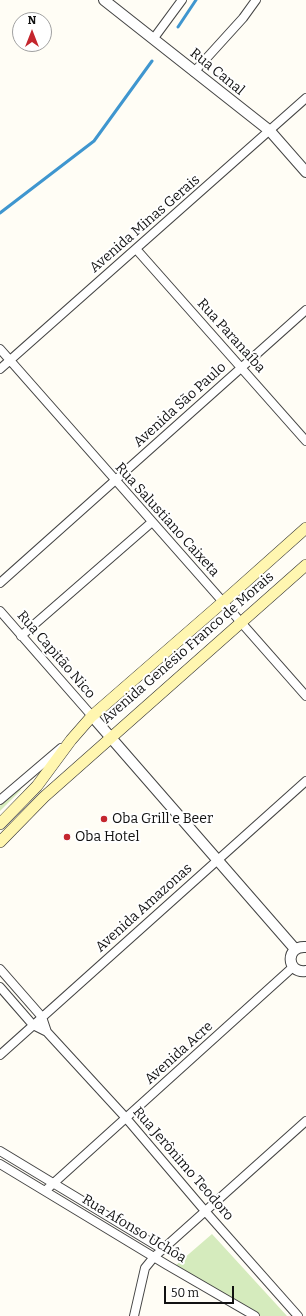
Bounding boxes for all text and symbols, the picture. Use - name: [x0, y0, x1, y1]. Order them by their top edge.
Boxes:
- north arrow: [12, 12, 52, 52]
- text: N: [28, 14, 36, 27]
- street label: Rua Canal: [186, 45, 248, 99]
- street label: Avenida Minas Gerais: [86, 172, 204, 276]
- street label: Rua Paranaíba: [193, 296, 269, 376]
- street label: Avenida São Paulo: [130, 359, 230, 451]
- street label: Rua Salustiano Caixeta: [111, 460, 223, 580]
- street label: Avenida Genésio Franco de Morais: [98, 569, 278, 727]
- street label: Rua Capitão Nico: [13, 608, 99, 702]
- place label: Oba Grill e Beer: [112, 811, 213, 827]
- marker: Oba Grill e Beer: [99, 814, 109, 824]
- place label: Oba Hotel: [75, 829, 139, 845]
- marker: Oba Hotel: [62, 832, 72, 842]
- street label: Avenida Amazonas: [92, 860, 196, 956]
- street label: Avenida Acre: [142, 1018, 216, 1088]
- street label: Rua Jerônimo Teodoro: [129, 1104, 237, 1224]
- street label: Rua Afonso Uchôa: [79, 1191, 189, 1267]
- scale bar: [166, 1278, 236, 1304]
- text: 50 m: [171, 1286, 199, 1300]

